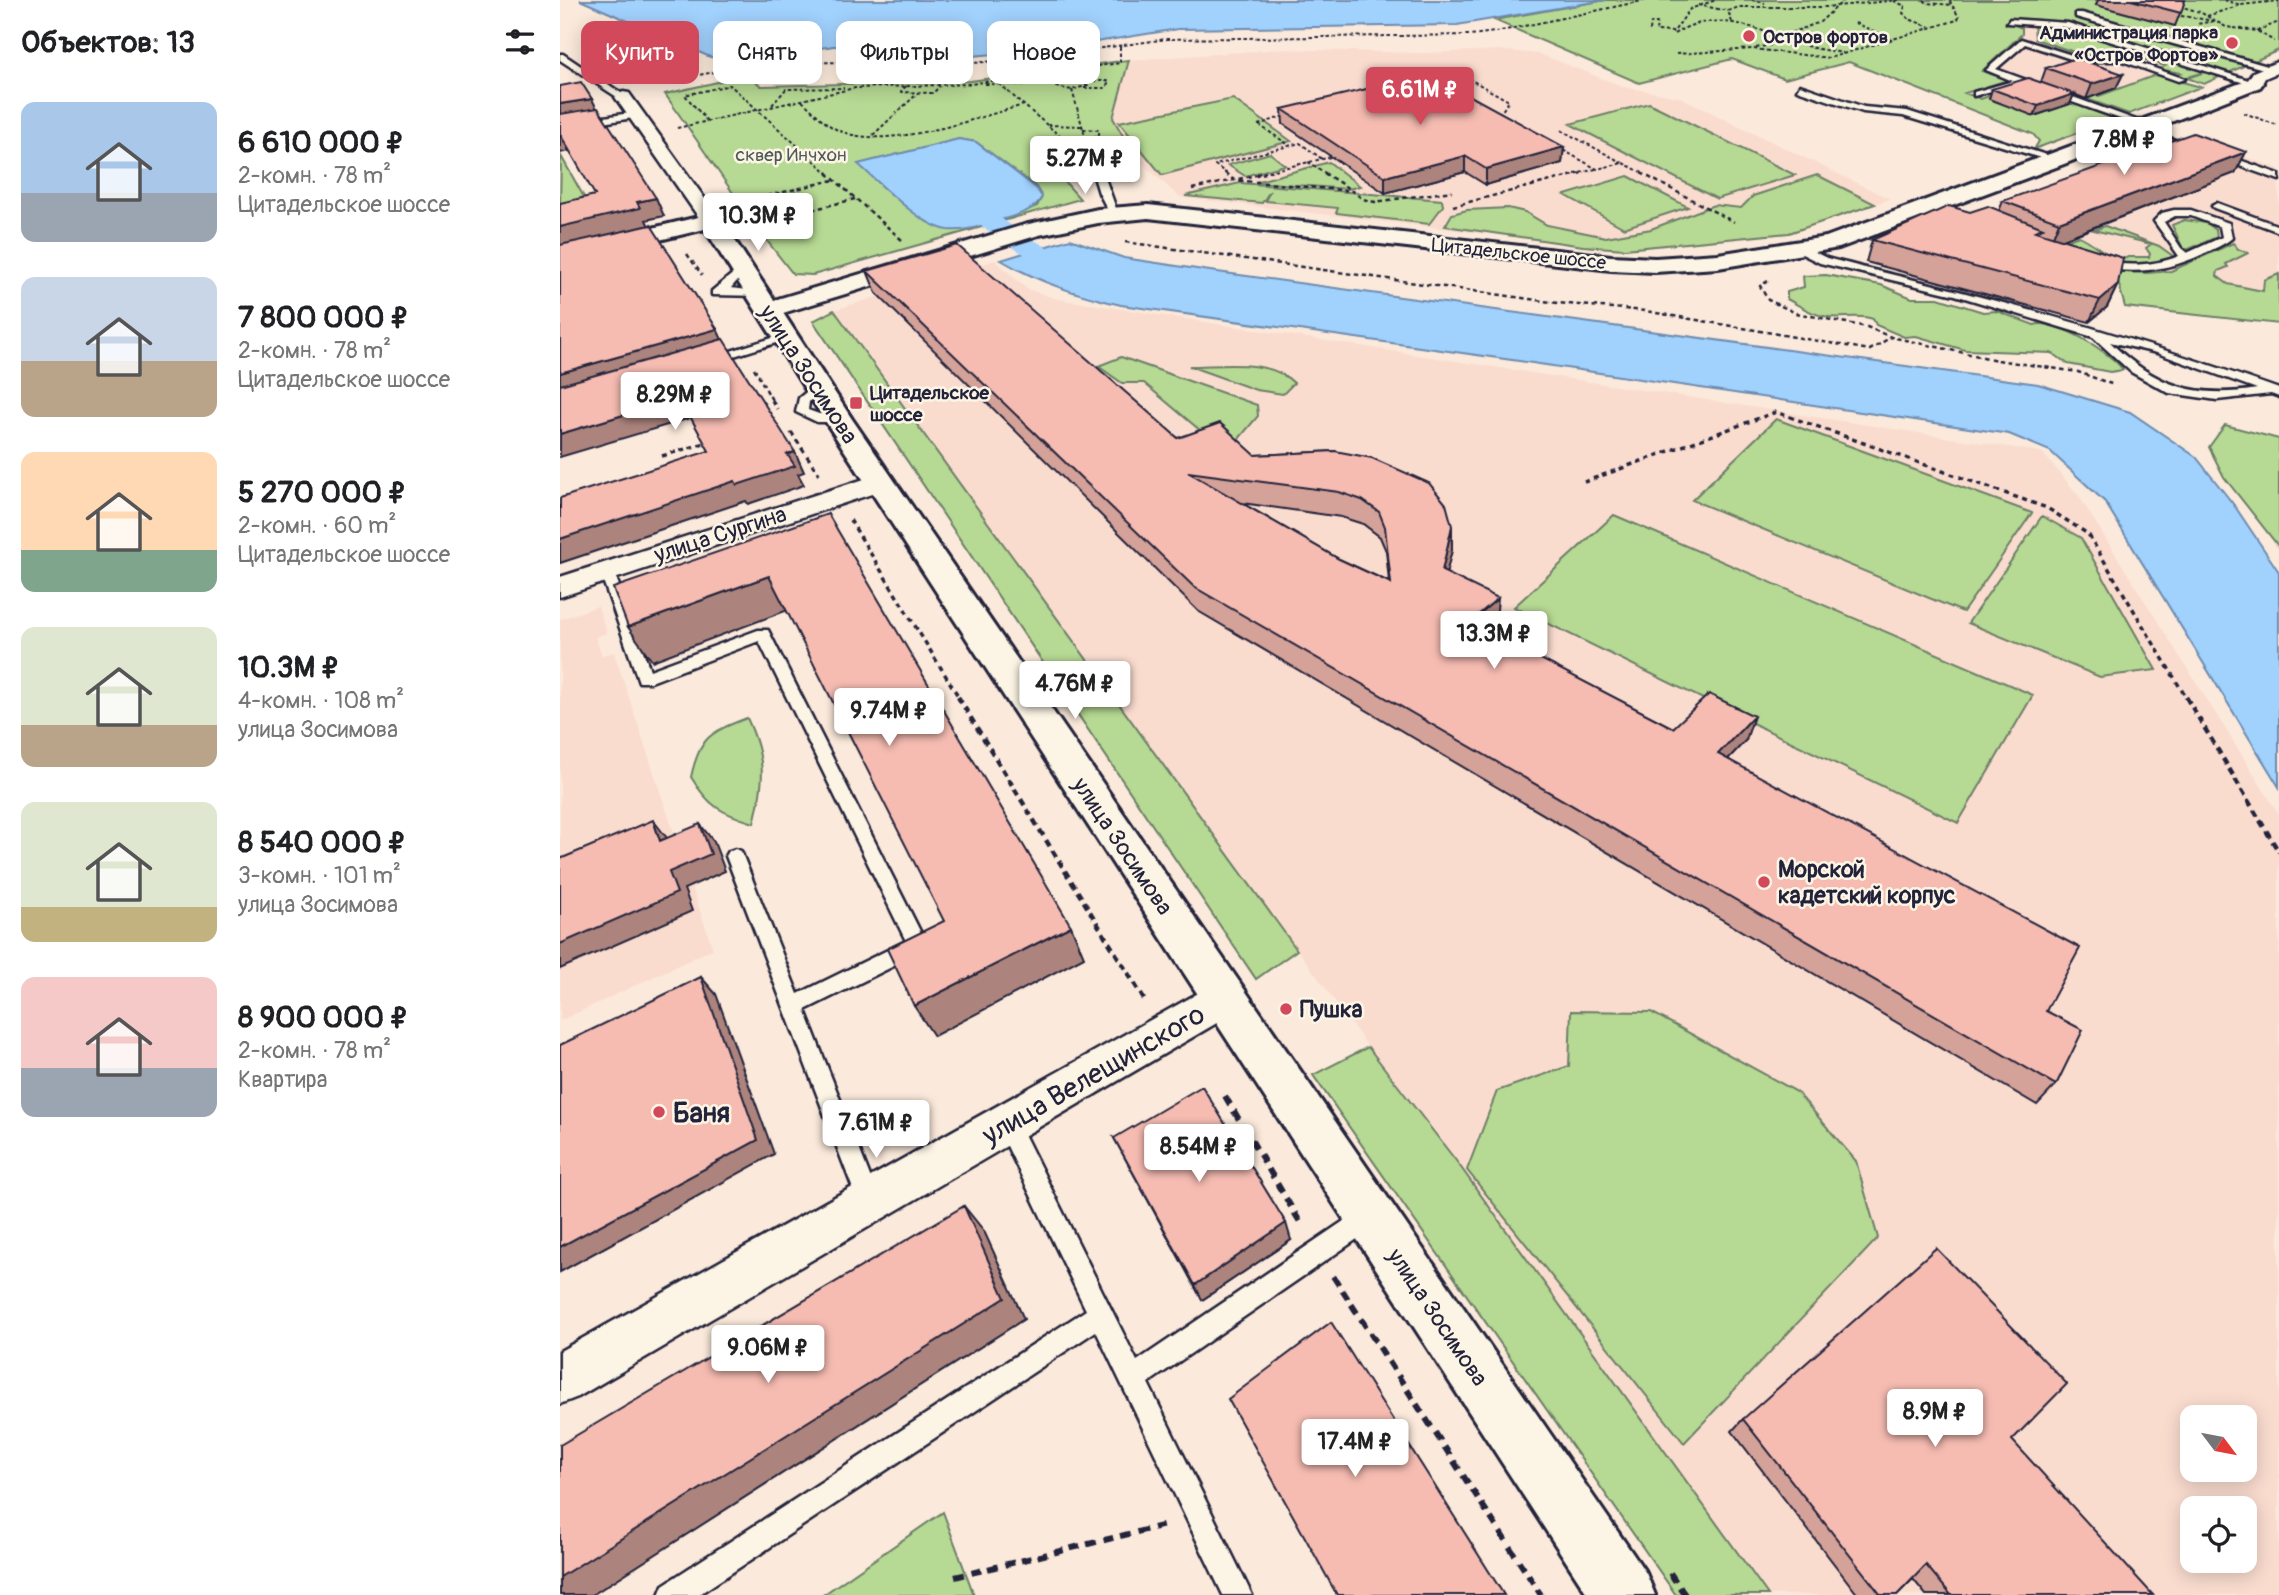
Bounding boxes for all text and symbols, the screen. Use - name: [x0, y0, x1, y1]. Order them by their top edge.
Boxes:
- chip: Купить: [581, 21, 699, 84]
- chip: Снять: [713, 21, 822, 84]
- chip: Фильтры: [836, 21, 973, 84]
- chip: Новое: [987, 21, 1100, 84]
- place label: Администрация парка «Остров Фортов»: [2039, 21, 2218, 67]
- icon: filters: [501, 23, 539, 61]
- text: Объектов: 13: [21, 24, 195, 61]
- place label: Остров фортов: [1763, 25, 1888, 49]
- marker: Остров фортов: [1741, 28, 1757, 44]
- marker: Администрация парка «Остров Фортов»: [2224, 35, 2240, 51]
- pin: 6.61M ₽: [1355, 68, 1485, 127]
- text: 6.61M ₽: [1382, 75, 1458, 104]
- pin: 7.8M ₽: [2067, 118, 2181, 177]
- text: 6 610 000 ₽: [238, 124, 404, 161]
- text: 7.8M ₽: [2092, 125, 2156, 154]
- icon: home: [77, 130, 161, 214]
- pin: 5.27M ₽: [1020, 136, 1150, 196]
- park label: сквер Инчхон: [736, 143, 846, 167]
- text: 5.27M ₽: [1046, 144, 1124, 173]
- text: 2-комн. · 78 m²: [238, 161, 391, 190]
- text: Цитадельское шоссе: [238, 190, 450, 219]
- pin: 10.3M ₽: [693, 194, 823, 253]
- text: 10.3M ₽: [719, 201, 797, 230]
- street label: Цитадельское шоссе: [1430, 233, 1608, 275]
- text: 7 800 000 ₽: [238, 299, 409, 336]
- street label: улица Зосимова: [752, 299, 864, 449]
- icon: home: [77, 305, 161, 389]
- text: 2-комн. · 78 m²: [238, 336, 391, 365]
- text: Цитадельское шоссе: [238, 365, 450, 394]
- pin: 8.29M ₽: [610, 372, 740, 432]
- text: 8.29M ₽: [637, 380, 713, 409]
- place label: Цитадельское шоссе: [870, 381, 989, 427]
- marker: Цитадельское шоссе: [848, 395, 864, 411]
- text: 5 270 000 ₽: [238, 474, 406, 511]
- icon: home: [77, 480, 161, 564]
- street label: улица Сургина: [649, 499, 790, 570]
- text: 2-комн. · 60 m²: [238, 511, 396, 540]
- text: Цитадельское шоссе: [238, 540, 450, 569]
- pin: 13.3M ₽: [1429, 612, 1559, 671]
- text: 13.3M ₽: [1456, 619, 1532, 648]
- text: 10.3M ₽: [238, 649, 340, 686]
- icon: home: [77, 655, 161, 739]
- pin: 4.76M ₽: [1010, 662, 1140, 721]
- text: 4.76M ₽: [1035, 669, 1115, 698]
- text: 4-комн. · 108 m²: [238, 686, 404, 715]
- pin: 9.74M ₽: [824, 688, 954, 748]
- text: 9.74M ₽: [850, 696, 928, 725]
- text: улица Зосимова: [238, 715, 398, 744]
- street label: улица Зосимова: [1065, 771, 1179, 921]
- text: 8 540 000 ₽: [238, 824, 406, 861]
- icon: home: [77, 830, 161, 914]
- place label: Морской кадетский корпус: [1778, 855, 1956, 910]
- text: 3-комн. · 101 m²: [238, 861, 401, 890]
- marker: Морской кадетский корпус: [1756, 874, 1772, 890]
- text: улица Зосимова: [238, 890, 398, 919]
- place label: Пушка: [1300, 995, 1363, 1024]
- street label: улица Велещинского: [975, 997, 1211, 1154]
- text: 8 900 000 ₽: [238, 999, 409, 1036]
- marker: Пушка: [1278, 1001, 1294, 1017]
- icon: home: [77, 1005, 161, 1089]
- text: 2-комн. · 78 m²: [238, 1036, 391, 1065]
- text: Квартира: [238, 1065, 327, 1094]
- place label: Баня: [673, 1096, 730, 1131]
- pin: 7.61M ₽: [811, 1100, 941, 1160]
- marker: Баня: [651, 1104, 667, 1120]
- text: 7.61M ₽: [839, 1108, 913, 1137]
- pin: 8.54M ₽: [1134, 1124, 1264, 1184]
- text: 8.54M ₽: [1160, 1132, 1238, 1161]
- street label: улица Зосимова: [1380, 1242, 1494, 1392]
- pin: 9.06M ₽: [703, 1326, 833, 1385]
- text: 9.06M ₽: [727, 1333, 809, 1362]
- pin: 8.9M ₽: [1878, 1390, 1992, 1449]
- text: 8.9M ₽: [1903, 1397, 1967, 1426]
- north arrow: [2180, 1405, 2258, 1482]
- map controls: [2180, 1405, 2257, 1573]
- pin: 17.4M ₽: [1290, 1420, 1420, 1479]
- text: 17.4M ₽: [1318, 1427, 1392, 1456]
- button: locate: [2180, 1496, 2257, 1573]

